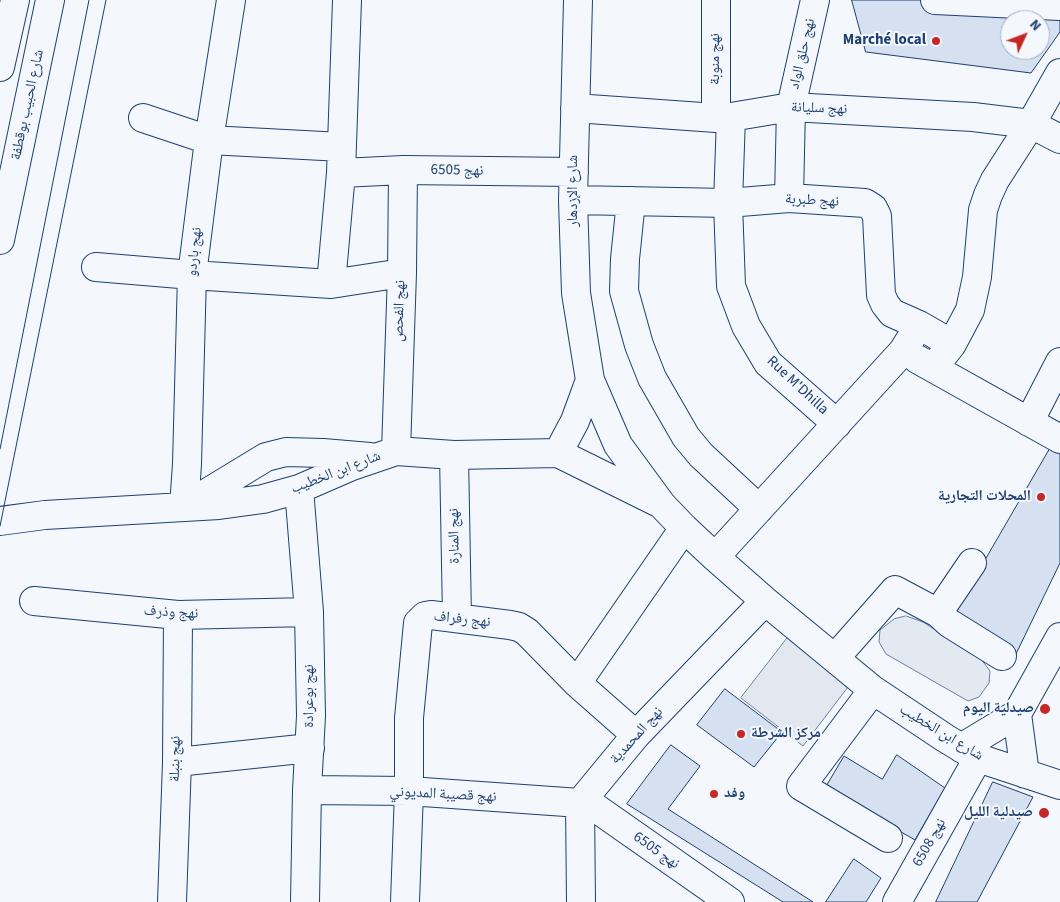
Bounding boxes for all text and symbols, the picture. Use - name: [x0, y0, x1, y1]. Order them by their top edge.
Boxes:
- north arrow: [1000, 10, 1050, 60]
- text: N: [1025, 15, 1046, 36]
- street label: نهج حلق الواد: [786, 17, 820, 91]
- place label: Marché local: [843, 32, 926, 50]
- street label: نهج منوبة: [707, 33, 725, 85]
- marker: Marché local: [930, 35, 942, 47]
- street label: شارع الحبيب بوقطفة: [7, 48, 49, 162]
- street label: نهج سليانة: [790, 99, 848, 119]
- street label: شارع الإزدهار: [565, 155, 583, 227]
- street label: نهج 6505: [431, 162, 483, 180]
- street label: نهج طبربة: [785, 191, 839, 211]
- street label: نهج باردو: [183, 226, 207, 278]
- street label: نهج الفحص: [390, 280, 410, 342]
- street label: Rue M'Dhilla: [762, 353, 832, 419]
- street label: شارع ابن الخطيب: [289, 448, 383, 498]
- place label: المحلات التجارية: [938, 488, 1031, 506]
- marker: المحلات التجارية: [1035, 491, 1047, 503]
- street label: نهج المنارة: [446, 508, 464, 564]
- street label: نهج وذرف: [143, 603, 199, 623]
- street label: نهج رفراف: [433, 608, 491, 632]
- street label: نهج بوعرادة: [301, 664, 319, 728]
- place label: صيدلية اليوم: [963, 700, 1034, 718]
- street label: شارع ابن الخطيب: [896, 701, 986, 765]
- marker: صيدلية اليوم: [1038, 702, 1052, 716]
- street label: نهج المحمدية: [607, 704, 667, 768]
- place label: مركز الشرطة: [751, 725, 821, 743]
- marker: مركز الشرطة: [735, 728, 747, 740]
- street label: نهج بنبلة: [167, 736, 185, 782]
- street label: نهج قصيبة المديوني: [389, 783, 497, 807]
- place label: وفد: [724, 785, 745, 803]
- marker: وفد: [708, 788, 720, 800]
- place label: صيدلية الليل: [964, 804, 1033, 822]
- marker: صيدلية الليل: [1037, 806, 1051, 820]
- street label: نهج 6508: [909, 816, 951, 870]
- street label: نهج 6505: [629, 829, 683, 873]

